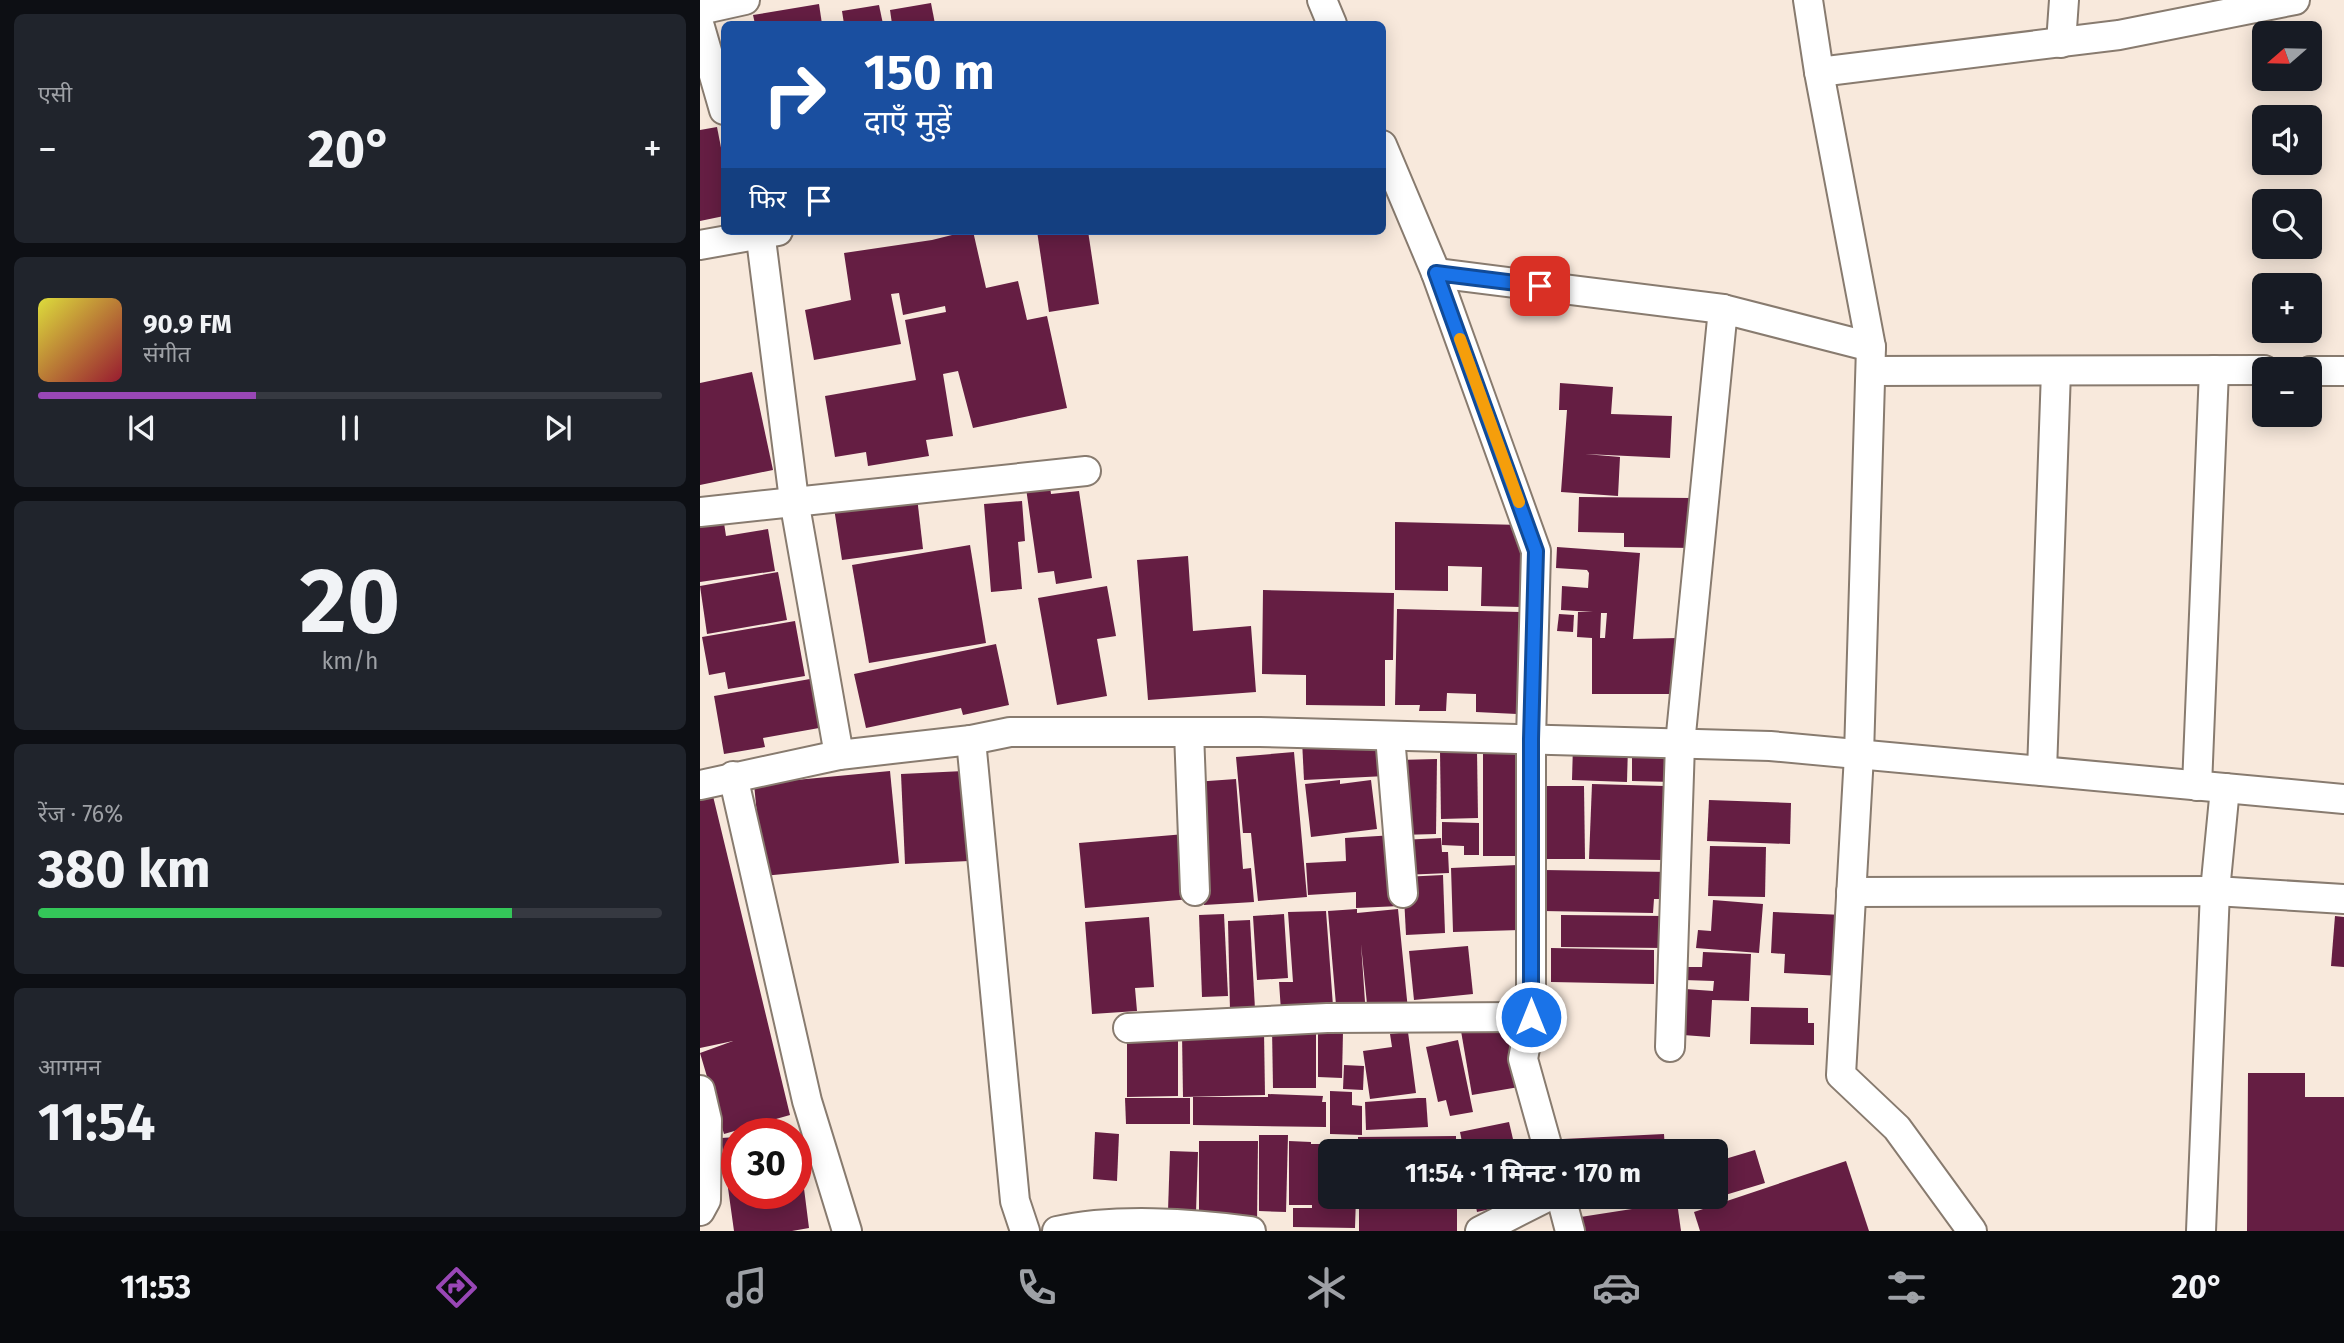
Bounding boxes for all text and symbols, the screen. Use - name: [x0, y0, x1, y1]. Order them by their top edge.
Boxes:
- north arrow: [2252, 21, 2322, 91]
- map controls: [2252, 21, 2322, 427]
- text: 150 m: [864, 43, 995, 102]
- icon: right: [749, 49, 840, 140]
- text: एसी: [38, 80, 72, 108]
- text: दाएँ मुड़ें: [864, 103, 952, 141]
- button: sound: [2252, 105, 2322, 175]
- text: 20°: [308, 118, 392, 181]
- text: −: [38, 126, 57, 172]
- text: +: [643, 126, 662, 172]
- icon: arrive: [800, 182, 838, 220]
- text: फिर: [749, 184, 786, 215]
- button: search: [2252, 189, 2322, 259]
- pin: [1510, 256, 1570, 316]
- icon: arrive: [1521, 267, 1559, 305]
- button: +: [2252, 273, 2322, 343]
- text: 90.9 FM: [143, 309, 232, 340]
- text: संगीत: [143, 340, 191, 368]
- button: −: [2252, 357, 2322, 427]
- icon: previous: [123, 409, 161, 447]
- icon: pause: [331, 409, 369, 447]
- icon: next: [539, 409, 577, 447]
- text: 20: [300, 547, 400, 656]
- text: km/h: [322, 647, 378, 675]
- text: रेंज · 76%: [38, 800, 123, 828]
- text: 380 km: [38, 838, 211, 901]
- position arrow: [1494, 980, 1568, 1054]
- text: आगमन: [38, 1053, 101, 1081]
- text: 11:54: [38, 1091, 155, 1154]
- speed limit sign: 30: [721, 1118, 812, 1209]
- text: 11:54 · 1 मिनट · 170 m: [1405, 1158, 1641, 1189]
- icon: directions: [432, 1263, 481, 1312]
- icon: music: [722, 1263, 771, 1312]
- icon: phone: [1012, 1263, 1061, 1312]
- icon: climate: [1302, 1263, 1351, 1312]
- icon: car: [1592, 1263, 1641, 1312]
- icon: filters: [1882, 1263, 1931, 1312]
- text: 11:53: [120, 1268, 191, 1306]
- text: 20°: [2172, 1268, 2224, 1306]

